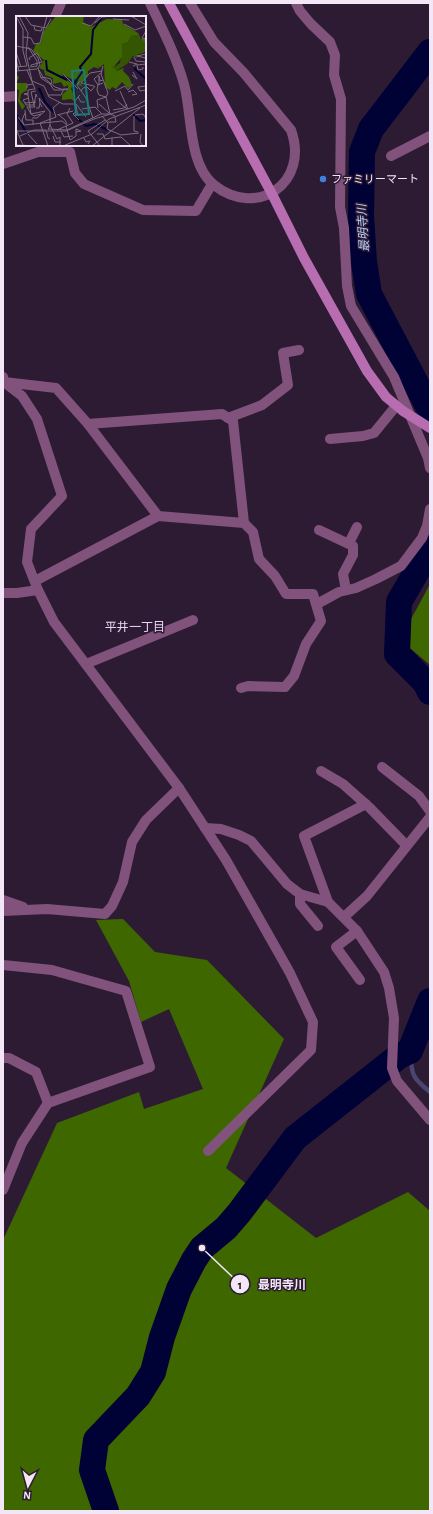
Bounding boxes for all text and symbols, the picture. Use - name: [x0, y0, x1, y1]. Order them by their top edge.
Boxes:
- inset map: [16, 16, 146, 146]
- marker: ファミリーマート: [318, 174, 328, 184]
- place label: ファミリーマート: [331, 174, 419, 185]
- water label: 最明寺川: [354, 202, 371, 252]
- district label: 平井一丁目: [105, 620, 165, 633]
- callout: 最明寺川: [230, 1272, 314, 1296]
- text: 最明寺川: [258, 1278, 306, 1291]
- text: 1: [238, 1279, 242, 1291]
- north arrow: [8, 1466, 48, 1506]
- text: N: [23, 1490, 31, 1501]

